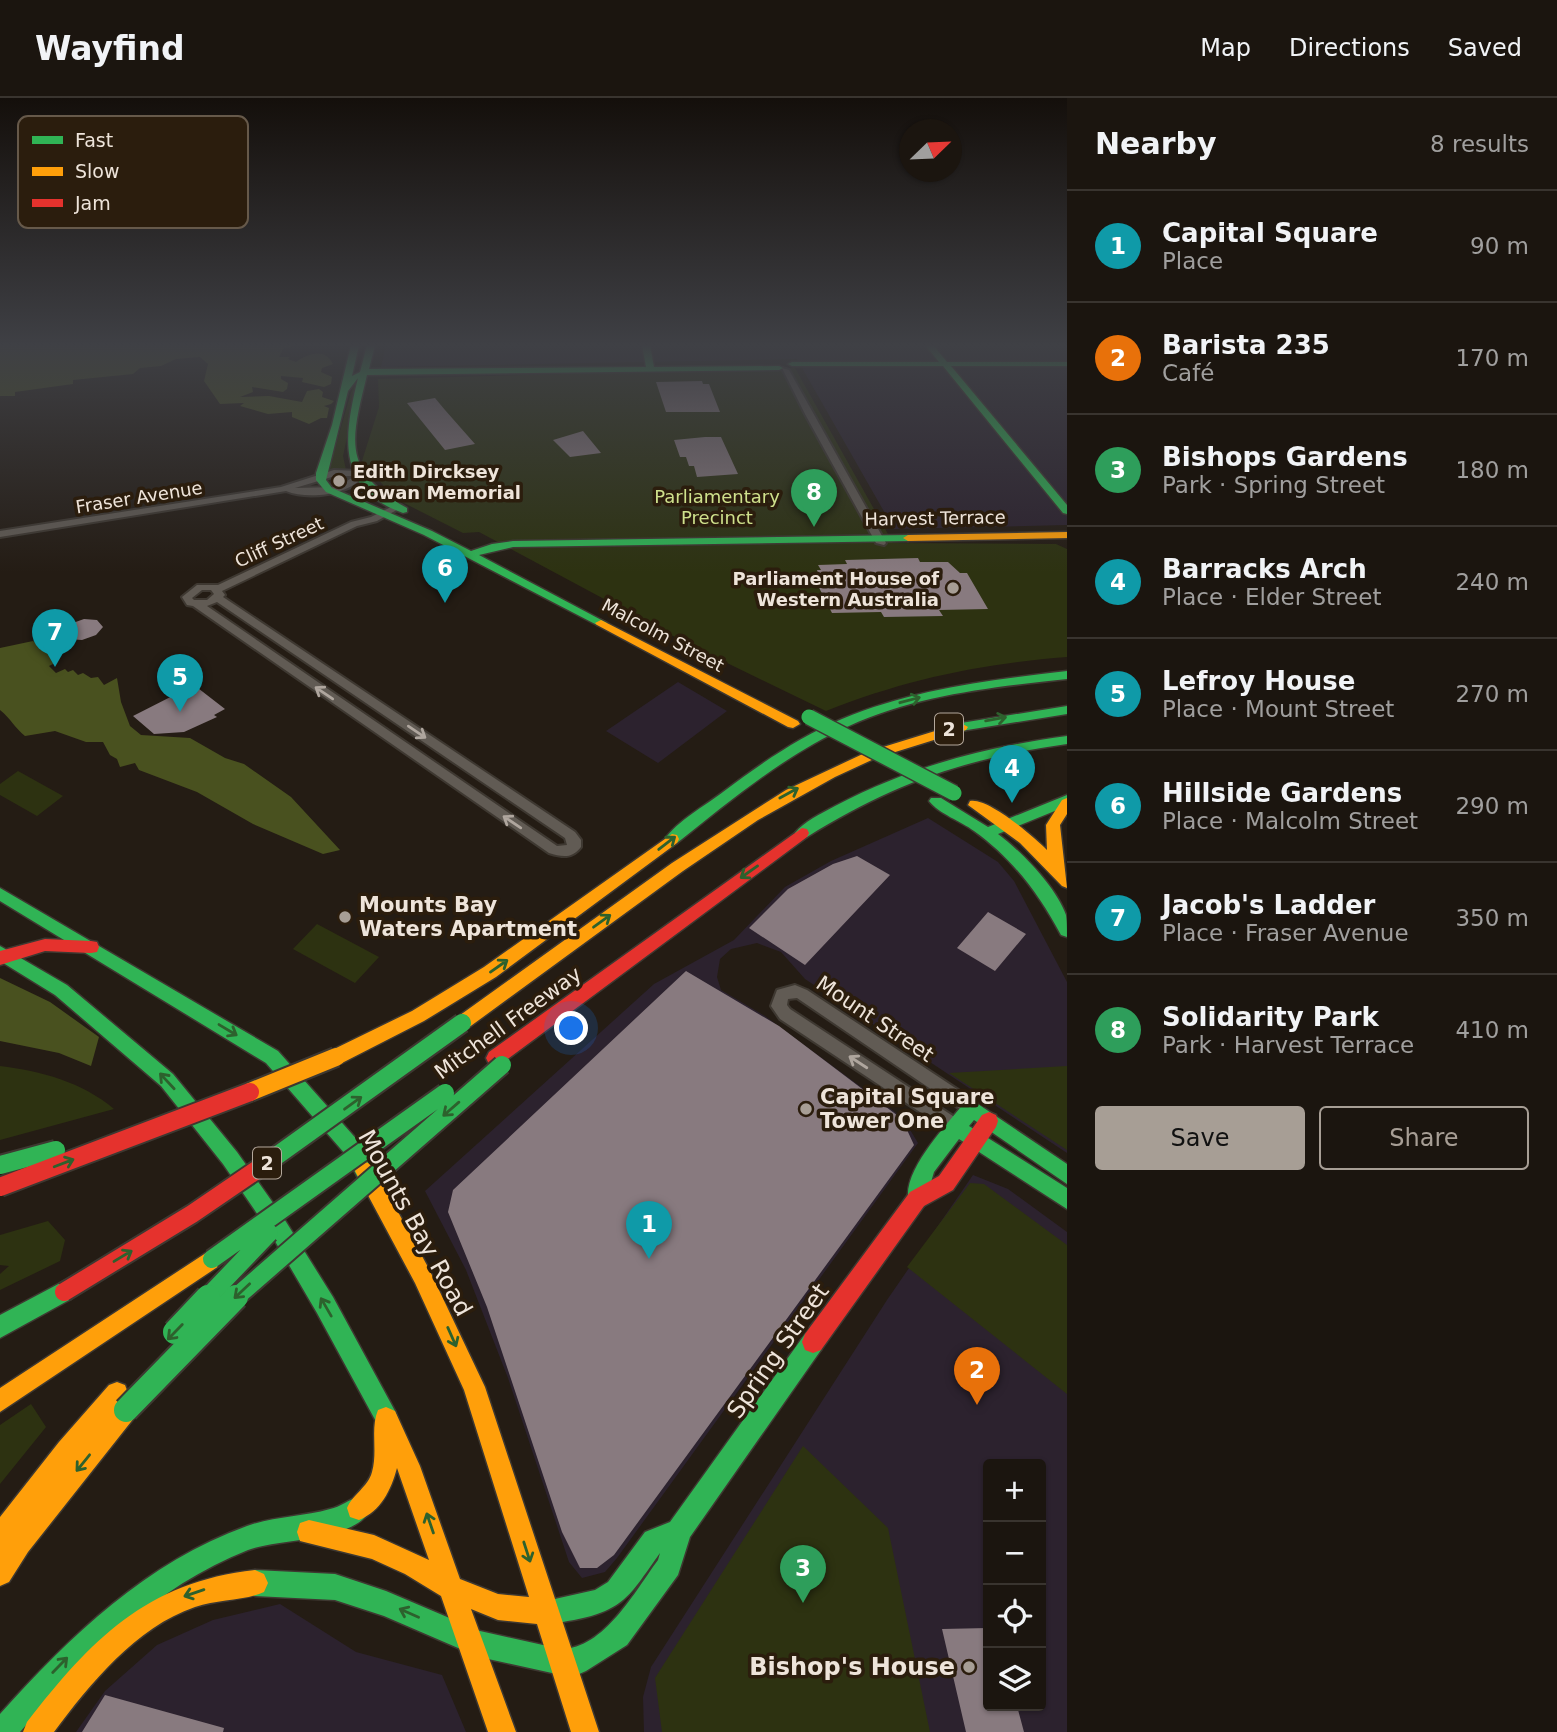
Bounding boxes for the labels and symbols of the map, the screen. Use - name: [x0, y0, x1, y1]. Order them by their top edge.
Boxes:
- legend: [18, 116, 248, 228]
- north arrow: [899, 119, 962, 182]
- text: Fast: [75, 129, 113, 151]
- text: Slow: [75, 160, 120, 182]
- text: Jam: [74, 192, 111, 214]
- place label: Edith Dircksey Cowan Memorial: [353, 461, 521, 503]
- pin: 8: [791, 469, 837, 527]
- marker: Edith Dircksey Cowan Memorial: [331, 473, 347, 489]
- street label: Fraser Avenue: [74, 477, 204, 517]
- park label: Parliamentary Precinct: [654, 486, 780, 528]
- street label: Harvest Terrace: [864, 506, 1006, 530]
- street label: Cliff Street: [231, 512, 327, 572]
- pin: 6: [422, 545, 468, 603]
- place label: Parliament House of Western Australia: [733, 568, 939, 610]
- marker: Parliament House of Western Australia: [945, 580, 961, 596]
- street label: Malcolm Street: [598, 594, 728, 676]
- pin: 7: [32, 609, 78, 667]
- pin: 5: [157, 654, 203, 712]
- one-way arrow: [315, 686, 334, 700]
- one-way arrow: [898, 693, 921, 706]
- one-way arrow: [984, 712, 1007, 726]
- road number: 2: [935, 714, 963, 744]
- one-way arrow: [407, 725, 426, 739]
- pin: 4: [989, 745, 1035, 803]
- one-way arrow: [779, 786, 799, 800]
- one-way arrow: [503, 814, 522, 829]
- one-way arrow: [657, 836, 676, 851]
- one-way arrow: [740, 865, 759, 879]
- place label: Mounts Bay Waters Apartment: [359, 893, 577, 941]
- marker: Mounts Bay Waters Apartment: [337, 909, 353, 925]
- one-way arrow: [592, 914, 611, 929]
- one-way arrow: [489, 959, 508, 973]
- street label: Mitchell Freeway: [430, 962, 586, 1084]
- street label: Mount Street: [812, 971, 938, 1067]
- your location: [554, 1011, 588, 1045]
- one-way arrow: [217, 1023, 237, 1037]
- one-way arrow: [849, 1055, 868, 1069]
- one-way arrow: [159, 1073, 176, 1090]
- place label: Capital Square Tower One: [820, 1085, 994, 1133]
- one-way arrow: [343, 1096, 362, 1110]
- one-way arrow: [442, 1101, 460, 1117]
- marker: Capital Square Tower One: [798, 1101, 814, 1117]
- street label: Mounts Bay Road: [352, 1125, 478, 1321]
- road number: 2: [253, 1148, 281, 1178]
- one-way arrow: [52, 1156, 74, 1168]
- pin: 1: [626, 1201, 672, 1259]
- one-way arrow: [112, 1249, 132, 1263]
- street label: Spring Street: [721, 1278, 835, 1424]
- one-way arrow: [233, 1283, 251, 1299]
- one-way arrow: [319, 1298, 333, 1318]
- one-way arrow: [166, 1323, 183, 1340]
- one-way arrow: [446, 1326, 459, 1347]
- pin: 2: [954, 1347, 1000, 1405]
- one-way arrow: [76, 1453, 91, 1472]
- one-way arrow: [423, 1512, 436, 1534]
- one-way arrow: [521, 1541, 534, 1563]
- pin: 3: [780, 1545, 826, 1603]
- one-way arrow: [184, 1588, 206, 1600]
- one-way arrow: [399, 1606, 420, 1619]
- place label: Bishop's House: [749, 1653, 955, 1681]
- one-way arrow: [51, 1657, 68, 1674]
- marker: Bishop's House: [961, 1659, 977, 1675]

